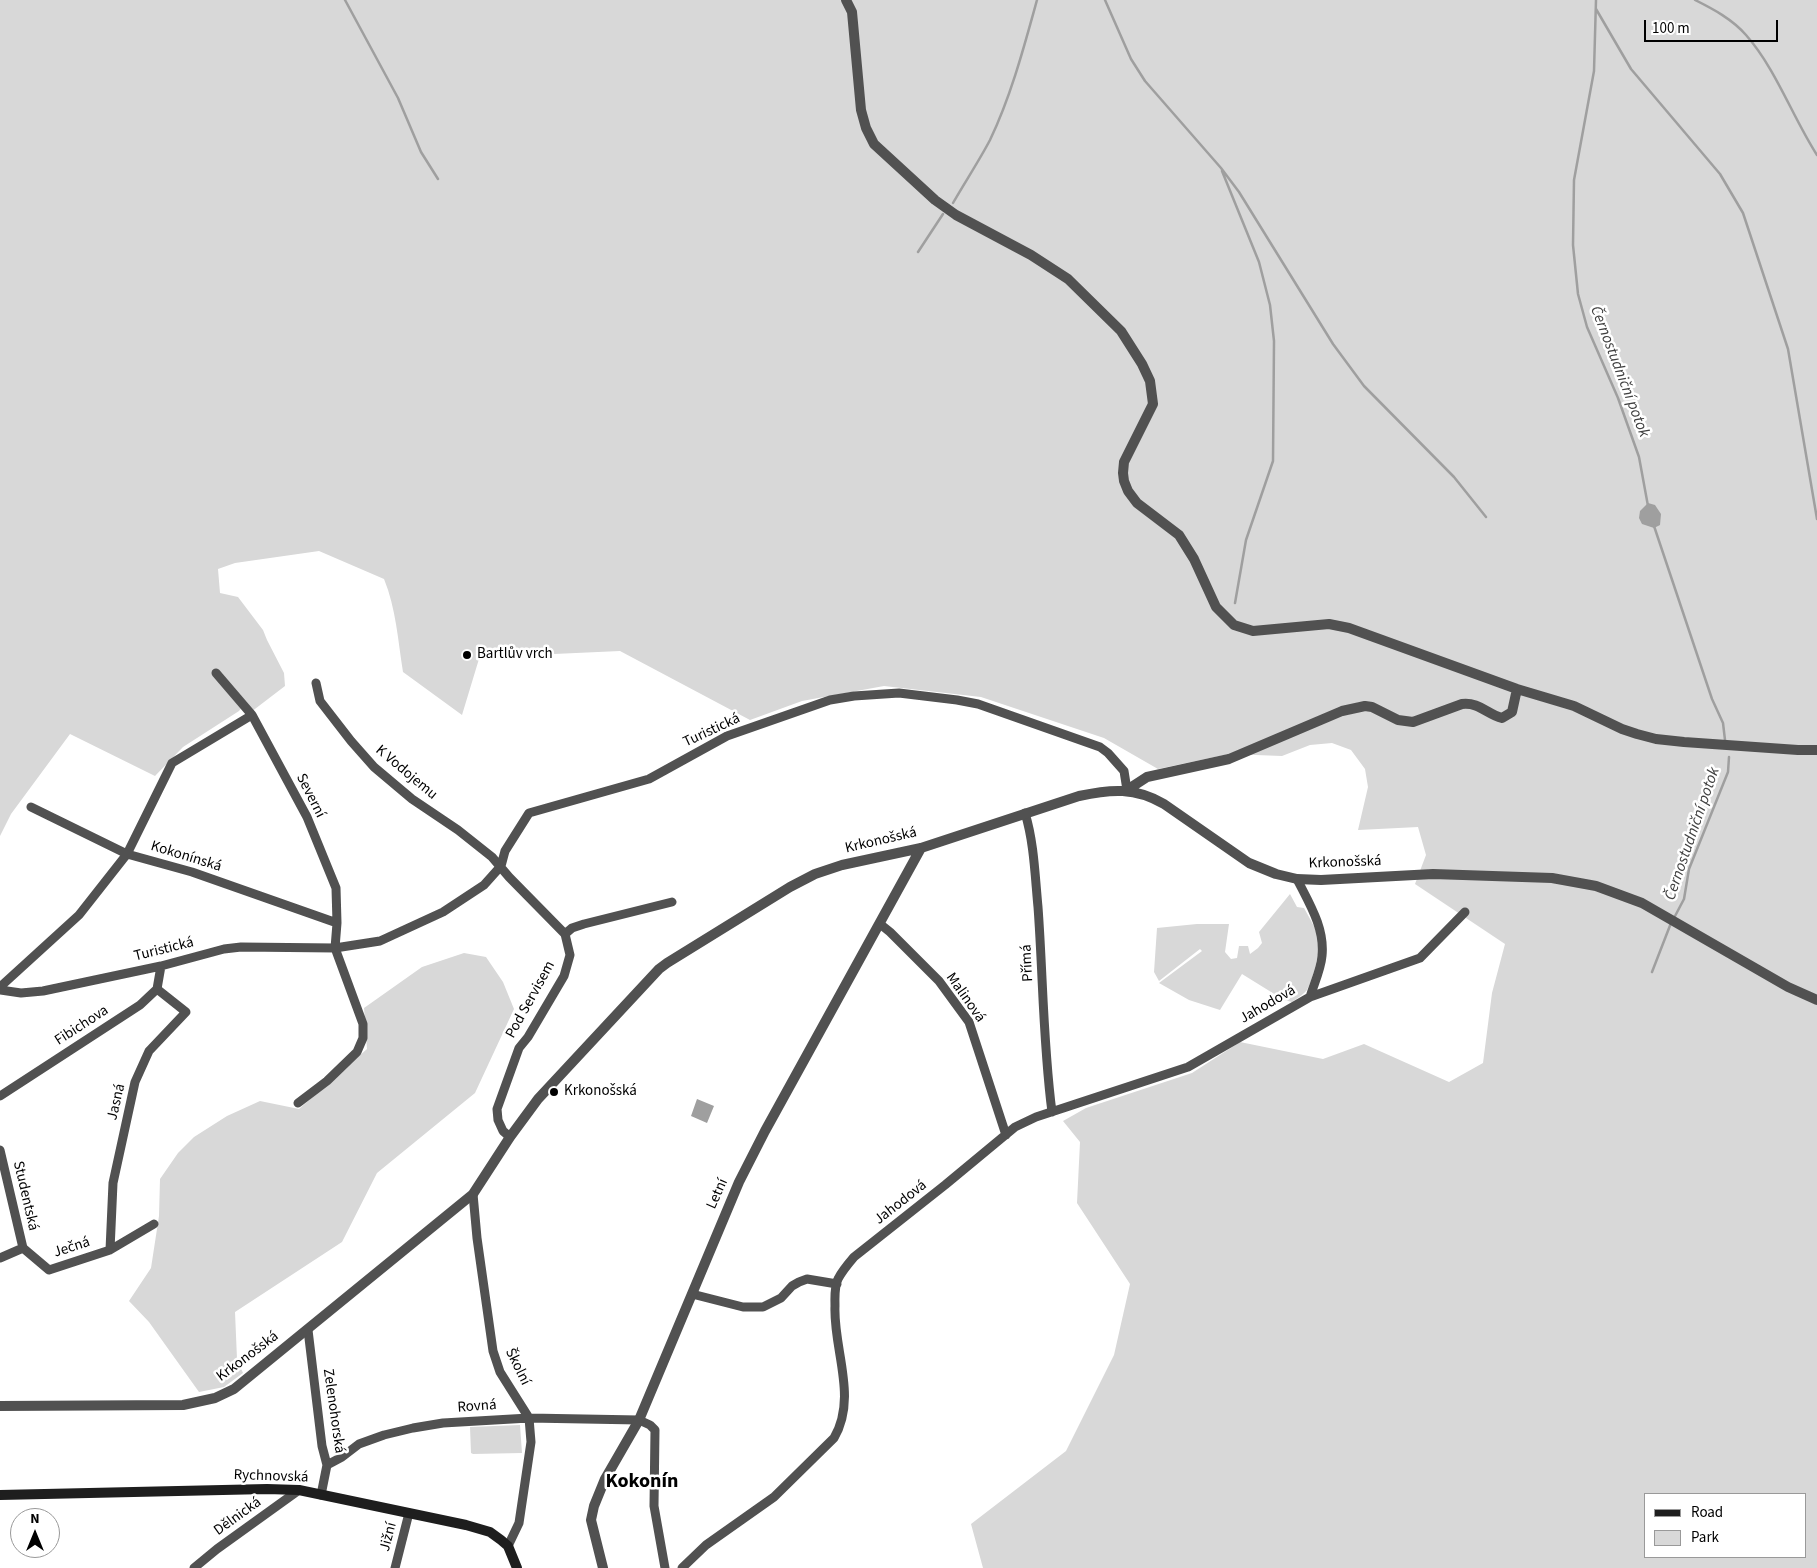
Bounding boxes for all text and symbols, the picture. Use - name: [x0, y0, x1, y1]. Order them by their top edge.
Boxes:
- scale bar: [1647, 10, 1781, 42]
- text: 100 m: [1652, 18, 1690, 39]
- water label: Černostudniční potok: [1585, 304, 1653, 440]
- place label: Bartlův vrch: [477, 646, 553, 664]
- marker: Bartlův vrch: [461, 649, 473, 661]
- street label: Turistická: [681, 710, 743, 752]
- street label: K Vodojemu: [371, 742, 441, 804]
- water label: Černostudniční potok: [1661, 765, 1725, 903]
- street label: Severní: [291, 771, 329, 821]
- street label: Krkonošská: [843, 824, 919, 858]
- street label: Kokonínská: [148, 838, 224, 876]
- street label: Krkonošská: [1308, 853, 1382, 873]
- street label: Turistická: [132, 934, 196, 966]
- street label: Přímá: [1018, 944, 1038, 982]
- street label: Pod Servisem: [502, 958, 560, 1042]
- street label: Malinová: [941, 970, 989, 1026]
- street label: Jahodová: [1237, 982, 1299, 1028]
- street label: Fibichova: [52, 1002, 112, 1050]
- street label: Jasná: [104, 1082, 130, 1122]
- place label: Krkonošská: [564, 1083, 637, 1101]
- marker: Krkonošská: [548, 1086, 560, 1098]
- street label: Studentská: [8, 1159, 42, 1233]
- street label: Letní: [703, 1176, 733, 1212]
- street label: Jahodová: [871, 1177, 931, 1229]
- street label: Ječná: [52, 1234, 92, 1262]
- street label: Krkonošská: [213, 1328, 283, 1386]
- street label: Školní: [500, 1346, 534, 1388]
- street label: Zelenohorská: [318, 1367, 348, 1455]
- street label: Rovná: [457, 1397, 497, 1417]
- street label: Rychnovská: [233, 1467, 309, 1487]
- district label: Kokonín: [606, 1471, 678, 1495]
- legend: [1644, 1493, 1807, 1558]
- street label: Dělnická: [211, 1494, 265, 1540]
- text: Road: [1691, 1502, 1723, 1523]
- north arrow: [10, 1508, 60, 1558]
- text: N: [30, 1509, 40, 1529]
- street label: Jižní: [377, 1521, 401, 1553]
- text: Park: [1691, 1527, 1719, 1548]

